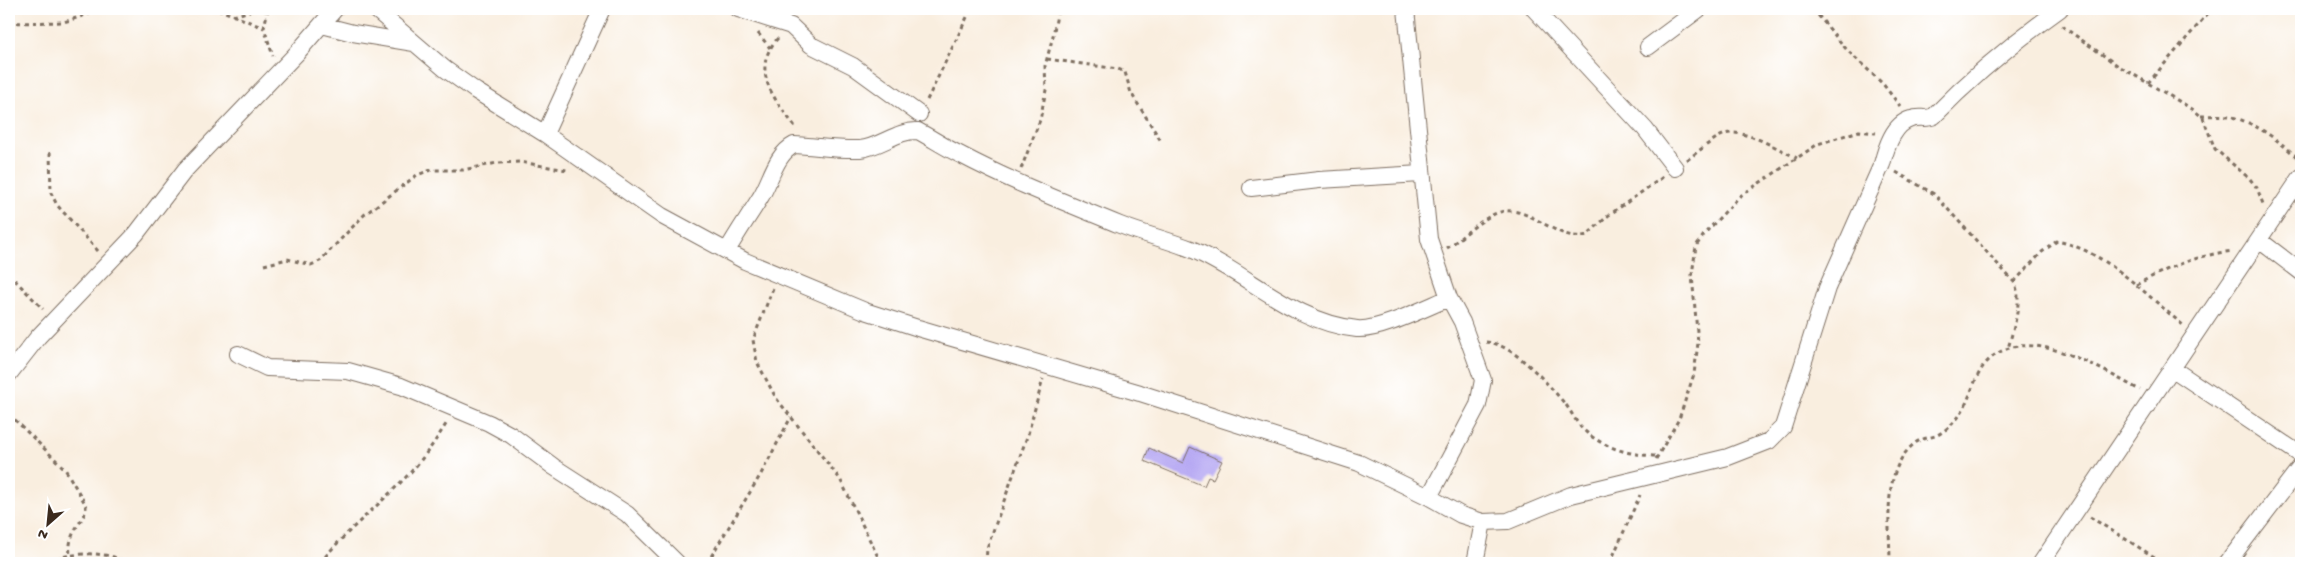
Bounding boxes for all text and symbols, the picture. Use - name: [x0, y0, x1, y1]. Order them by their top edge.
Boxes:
- north arrow: [22, 500, 72, 550]
- text: N: [35, 524, 51, 543]

